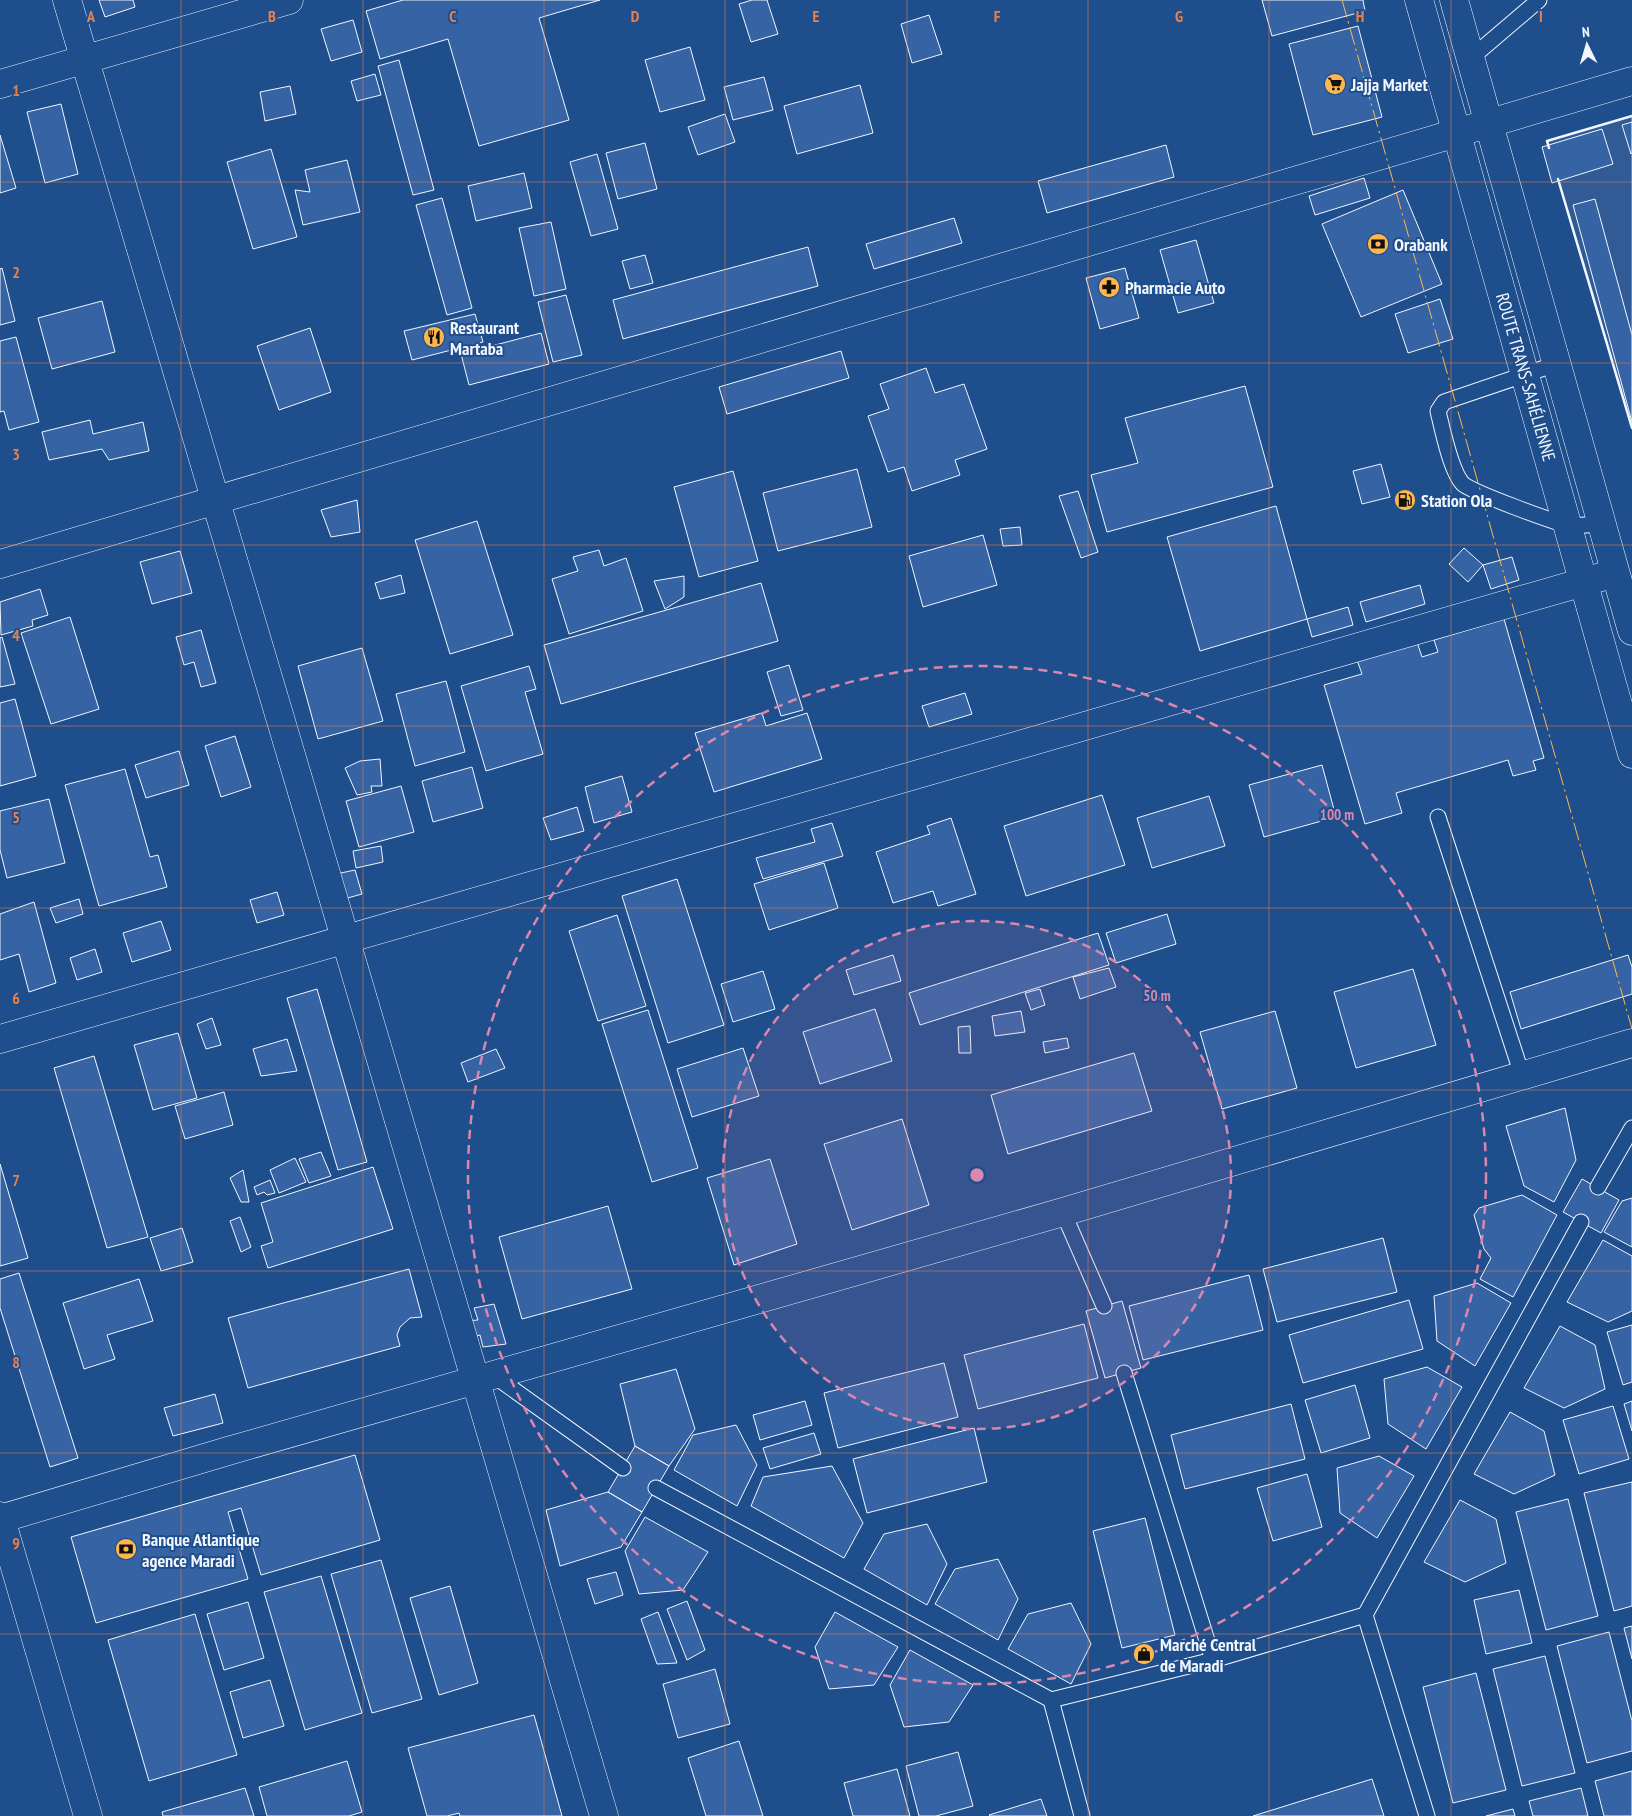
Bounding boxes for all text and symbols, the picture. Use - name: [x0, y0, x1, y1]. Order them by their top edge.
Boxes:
- text: A: [86, 6, 96, 26]
- text: B: [268, 6, 276, 26]
- text: C: [449, 6, 457, 26]
- text: D: [631, 6, 640, 26]
- text: E: [813, 6, 820, 26]
- text: F: [994, 6, 1001, 26]
- text: G: [1175, 6, 1183, 26]
- text: H: [1356, 6, 1364, 26]
- text: I: [1539, 6, 1543, 26]
- north arrow: [1562, 20, 1612, 70]
- text: N: [1581, 23, 1590, 41]
- supermarket icon: Jajja Market: [1323, 72, 1347, 96]
- place label: Jajja Market: [1350, 73, 1428, 96]
- text: 1: [12, 80, 20, 100]
- bank icon: Orabank: [1366, 232, 1390, 256]
- place label: Orabank: [1394, 233, 1448, 256]
- text: 2: [12, 262, 20, 282]
- pharmacy icon: Pharmacie Auto: [1097, 275, 1121, 299]
- place label: Pharmacie Auto: [1125, 276, 1225, 299]
- street label: ROUTE TRANS-SAHÉLIENNE: [1491, 290, 1561, 464]
- place label: Restaurant Martaba: [450, 316, 520, 360]
- restaurant icon: Restaurant Martaba: [422, 325, 446, 349]
- text: 3: [12, 444, 20, 464]
- fuel station icon: Station Ola: [1393, 488, 1417, 512]
- place label: Station Ola: [1421, 489, 1492, 512]
- text: 4: [12, 625, 20, 645]
- text: 100 m: [1320, 805, 1354, 824]
- text: 5: [12, 807, 20, 827]
- text: 50 m: [1143, 986, 1171, 1005]
- text: 6: [12, 988, 20, 1008]
- centre of rings: [968, 1166, 986, 1184]
- text: 7: [12, 1170, 20, 1190]
- text: 8: [12, 1352, 20, 1372]
- place label: Banque Atlantique agence Maradi: [142, 1528, 260, 1572]
- text: 9: [12, 1533, 20, 1553]
- bank icon: Banque Atlantique agence Maradi: [114, 1537, 138, 1561]
- place label: Marché Central de Maradi: [1160, 1633, 1257, 1677]
- shop icon: Marché Central de Maradi: [1132, 1642, 1156, 1666]

